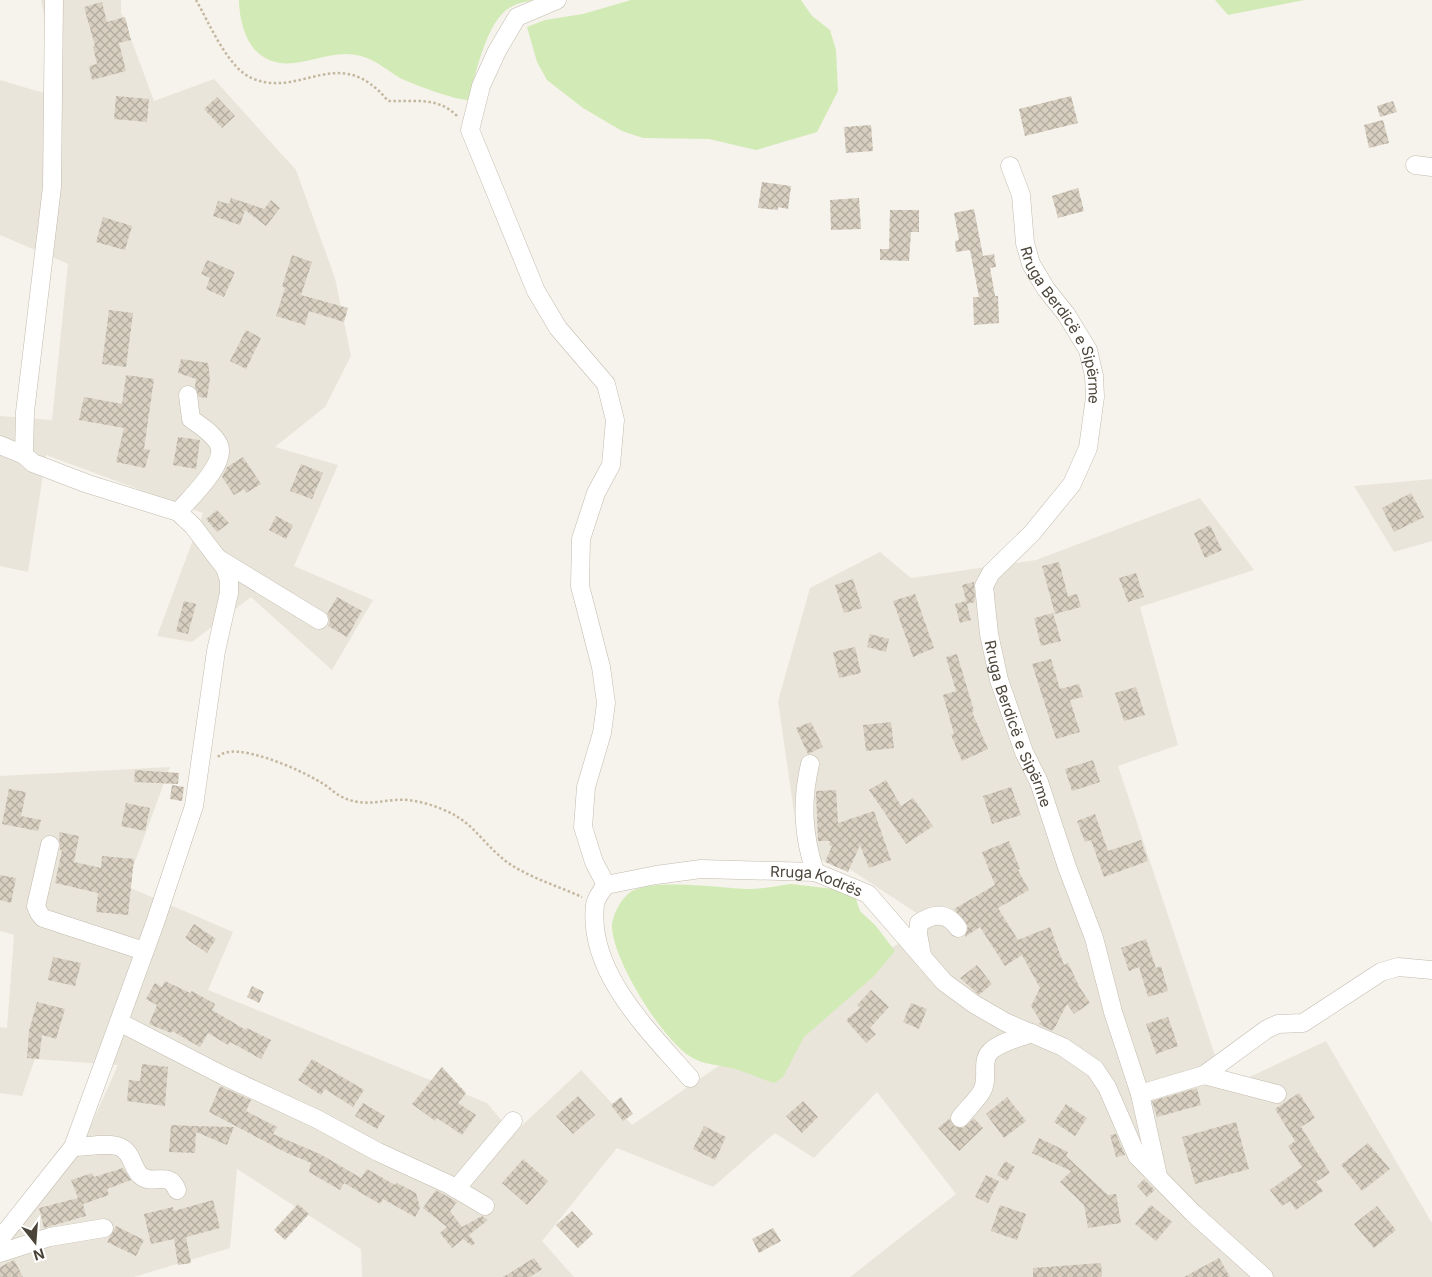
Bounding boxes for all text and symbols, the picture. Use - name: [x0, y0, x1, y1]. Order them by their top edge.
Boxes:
- street label: Rruga Berdicë e Sipërme: [1017, 244, 1105, 405]
- street label: Rruga Berdicë e Sipërme: [981, 638, 1056, 810]
- street label: Rruga Kodrës: [770, 861, 866, 900]
- north arrow: [10, 1217, 60, 1267]
- text: N: [31, 1245, 47, 1265]

